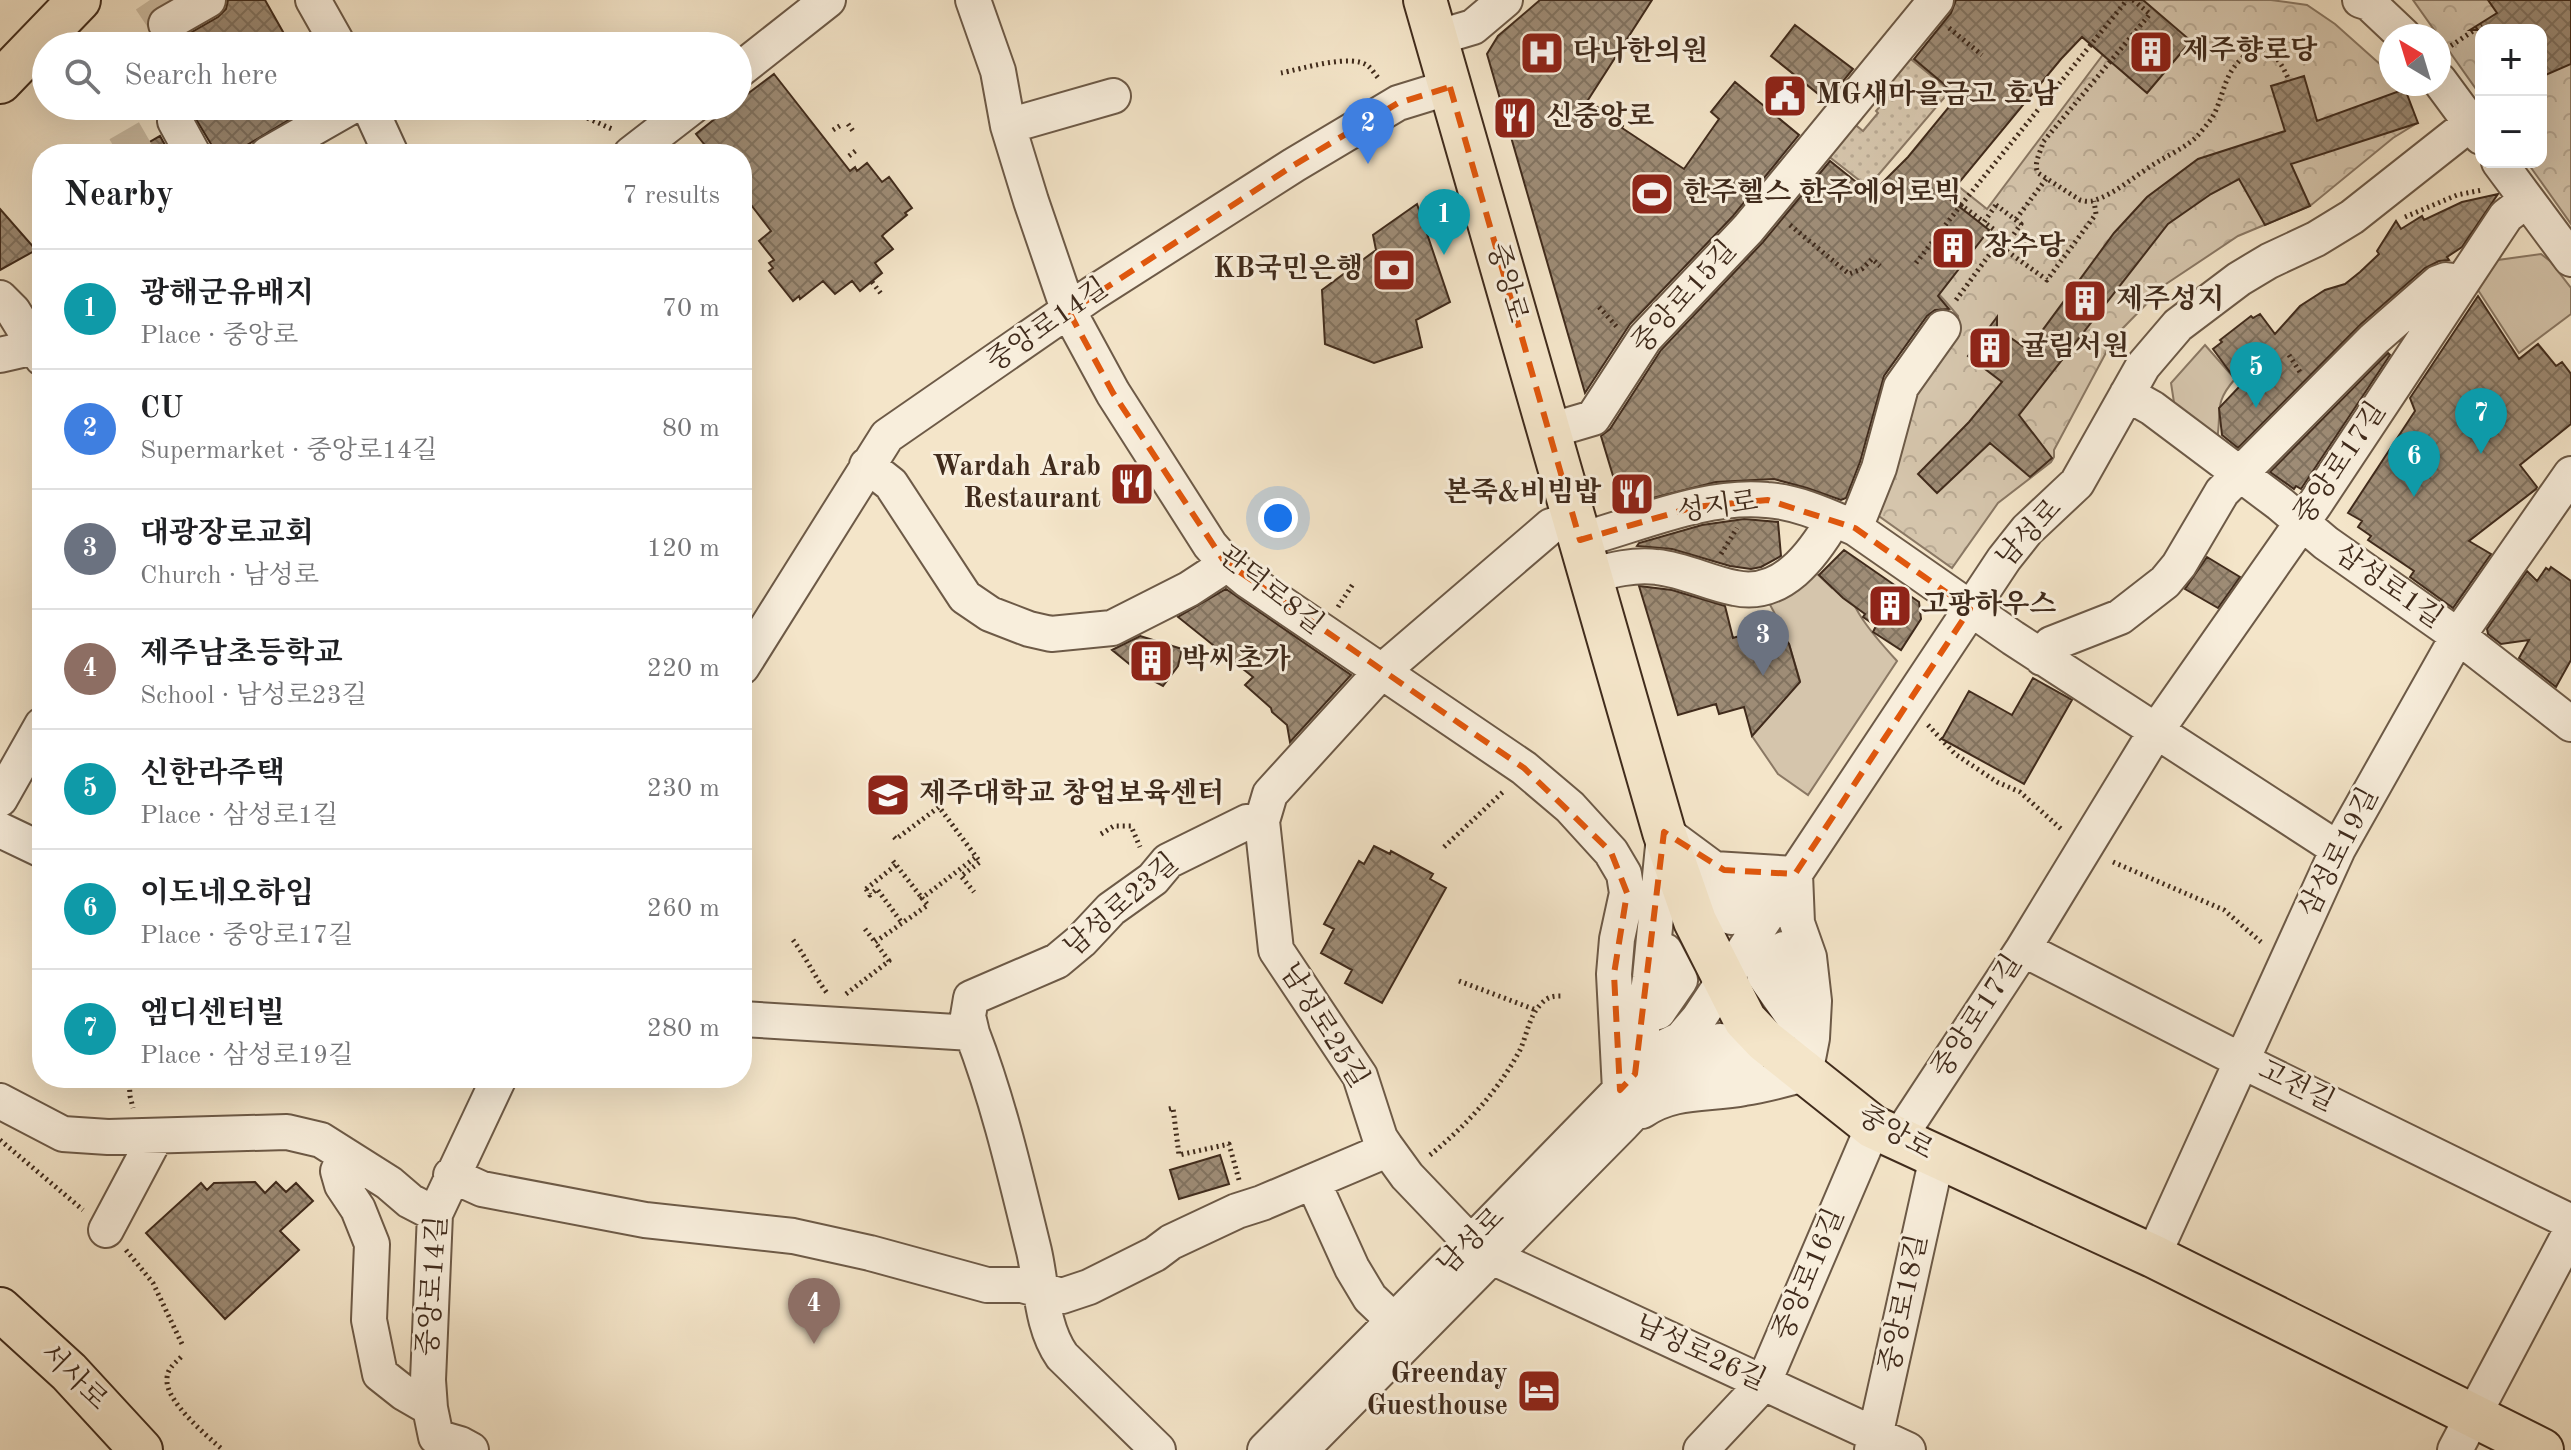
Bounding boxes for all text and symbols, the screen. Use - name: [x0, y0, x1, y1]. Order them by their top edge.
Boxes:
- north arrow: [2379, 24, 2451, 96]
- map controls: [2475, 24, 2547, 168]
- button: +: [2475, 24, 2547, 96]
- building icon: 제주향로당: [2127, 28, 2175, 76]
- hospital icon: 다나한의원: [1518, 29, 1566, 77]
- search box: [32, 32, 752, 120]
- place label: 제주향로당: [2182, 34, 2318, 66]
- place label: 다나한의원: [1573, 35, 1708, 67]
- icon: search: [60, 54, 104, 98]
- text: Search here: [124, 61, 278, 91]
- public building icon: MG새마을금고 호남: [1761, 72, 1809, 120]
- place label: MG새마을금고 호남: [1816, 78, 2059, 110]
- restaurant icon: 신중앙로: [1491, 94, 1539, 142]
- button: −: [2475, 96, 2547, 168]
- pin: 2: [1342, 98, 1394, 164]
- place label: 신중앙로: [1546, 100, 1654, 132]
- sports icon: 한주헬스 한주에어로빅: [1628, 170, 1676, 218]
- place label: 한주헬스 한주에어로빅: [1683, 176, 1961, 208]
- text: Nearby: [64, 179, 174, 213]
- text: 7 results: [622, 183, 720, 209]
- pin: 1: [1418, 189, 1470, 255]
- building icon: 장수당: [1929, 224, 1977, 272]
- place label: 장수당: [1984, 230, 2066, 262]
- street label: 중앙로15길: [1626, 235, 1742, 360]
- street label: 중앙로: [1481, 240, 1533, 326]
- bank icon: KB국민은행: [1370, 246, 1418, 294]
- place label: KB국민은행: [1213, 252, 1363, 284]
- street label: 중앙로14길: [981, 273, 1114, 378]
- building icon: 제주성지: [2061, 277, 2109, 325]
- text: 광해군유배지: [140, 279, 314, 309]
- place label: 제주성지: [2116, 283, 2224, 315]
- text: 1: [82, 296, 98, 322]
- text: 70 m: [662, 296, 720, 322]
- text: Place · 중앙로: [140, 323, 298, 349]
- building icon: 귤림서원: [1966, 324, 2014, 372]
- place label: 귤림서원: [2021, 330, 2129, 362]
- pin: 5: [2230, 342, 2282, 408]
- pin: 7: [2455, 388, 2507, 454]
- text: CU: [140, 394, 184, 424]
- street label: 중앙로17길: [2288, 397, 2392, 530]
- text: 2: [82, 416, 98, 442]
- text: 80 m: [662, 416, 720, 442]
- pin: 6: [2388, 431, 2440, 497]
- text: Supermarket · 중앙로14길: [140, 438, 437, 464]
- place label: Wardah Arab Restaurant: [932, 454, 1101, 514]
- restaurant icon: Wardah Arab Restaurant: [1108, 460, 1156, 508]
- restaurant icon: 본죽&비빔밥: [1608, 470, 1656, 518]
- place label: 본죽&비빔밥: [1444, 476, 1602, 508]
- street label: 성지로: [1676, 487, 1760, 528]
- street label: 남성로: [1991, 493, 2068, 573]
- your location: [1258, 498, 1298, 538]
- text: 대광장로교회: [140, 519, 314, 549]
- text: 3: [82, 536, 98, 562]
- text: 120 m: [647, 536, 720, 562]
- street label: 삼성로1길: [2329, 538, 2448, 634]
- street label: 관덕로8길: [1212, 540, 1329, 640]
- text: Church · 남성로: [140, 563, 319, 589]
- building icon: 고팡하우스: [1866, 582, 1914, 630]
- place label: 고팡하우스: [1921, 588, 2056, 620]
- pin: 3: [1737, 610, 1789, 676]
- building icon: 박씨초가: [1127, 637, 1175, 685]
- text: 제주남초등학교: [140, 639, 343, 669]
- place label: 박씨초가: [1182, 643, 1291, 675]
- text: 4: [82, 656, 98, 682]
- text: 220 m: [647, 656, 720, 682]
- text: School · 남성로23길: [140, 683, 367, 709]
- text: 신한라주택: [140, 759, 285, 789]
- school or university icon: 제주대학교 창업보육센터: [864, 771, 912, 819]
- text: 5: [82, 776, 98, 802]
- text: 230 m: [647, 776, 720, 802]
- place label: 제주대학교 창업보육센터: [919, 777, 1224, 809]
- street label: 삼성로19길: [2294, 783, 2384, 922]
- text: Place · 삼성로1길: [140, 803, 338, 829]
- street label: 남성로23길: [1058, 848, 1184, 963]
- text: 이도네오하임: [140, 879, 314, 909]
- text: 6: [82, 896, 98, 922]
- text: 260 m: [647, 896, 720, 922]
- text: Place · 중앙로17길: [140, 923, 353, 949]
- street label: 중앙로17길: [1926, 949, 2028, 1084]
- street label: 남성로25길: [1274, 958, 1374, 1093]
- text: 엠디센터빌: [140, 999, 285, 1029]
- text: 7: [82, 1016, 98, 1042]
- text: 280 m: [647, 1016, 720, 1042]
- text: Place · 삼성로19길: [140, 1043, 353, 1069]
- street label: 고전길: [2253, 1055, 2339, 1117]
- street label: 중앙로: [1853, 1100, 1938, 1166]
- street label: 남성로: [1432, 1202, 1511, 1281]
- street label: 중앙로16길: [1768, 1204, 1850, 1345]
- street label: 중앙로14길: [413, 1215, 453, 1357]
- street label: 중앙로18길: [1875, 1232, 1933, 1376]
- pin: 4: [788, 1278, 840, 1344]
- street label: 남성로26길: [1630, 1310, 1771, 1396]
- street label: 서사로: [34, 1338, 113, 1416]
- place label: Greenday Guesthouse: [1367, 1361, 1508, 1421]
- hotel icon: Greenday Guesthouse: [1515, 1367, 1563, 1415]

